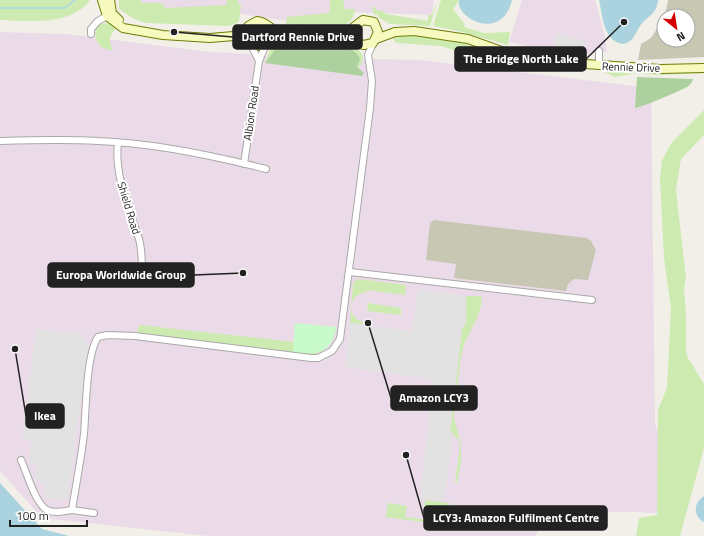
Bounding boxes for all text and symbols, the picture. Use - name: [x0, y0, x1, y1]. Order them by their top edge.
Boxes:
- north arrow: [656, 8, 696, 48]
- callout: Dartford Rennie Drive: [233, 25, 362, 49]
- text: Dartford Rennie Drive: [242, 27, 354, 46]
- text: N: [674, 28, 688, 45]
- callout: The Bridge North Lake: [455, 47, 586, 71]
- text: The Bridge North Lake: [463, 49, 579, 68]
- street label: Rennie Drive: [601, 58, 661, 76]
- street label: Albion Road: [239, 84, 263, 141]
- street label: Shield Road: [113, 180, 145, 237]
- callout: Europa Worldwide Group: [48, 263, 194, 287]
- text: Europa Worldwide Group: [56, 265, 187, 284]
- callout: Amazon LCY3: [391, 386, 477, 410]
- text: Amazon LCY3: [399, 388, 469, 407]
- callout: Ikea: [26, 404, 64, 428]
- text: Ikea: [34, 406, 56, 425]
- scale bar: [10, 502, 87, 528]
- text: 100 m: [16, 506, 49, 525]
- callout: LCY3: Amazon Fulfilment Centre: [424, 506, 607, 530]
- text: LCY3: Amazon Fulfilment Centre: [433, 508, 599, 527]

